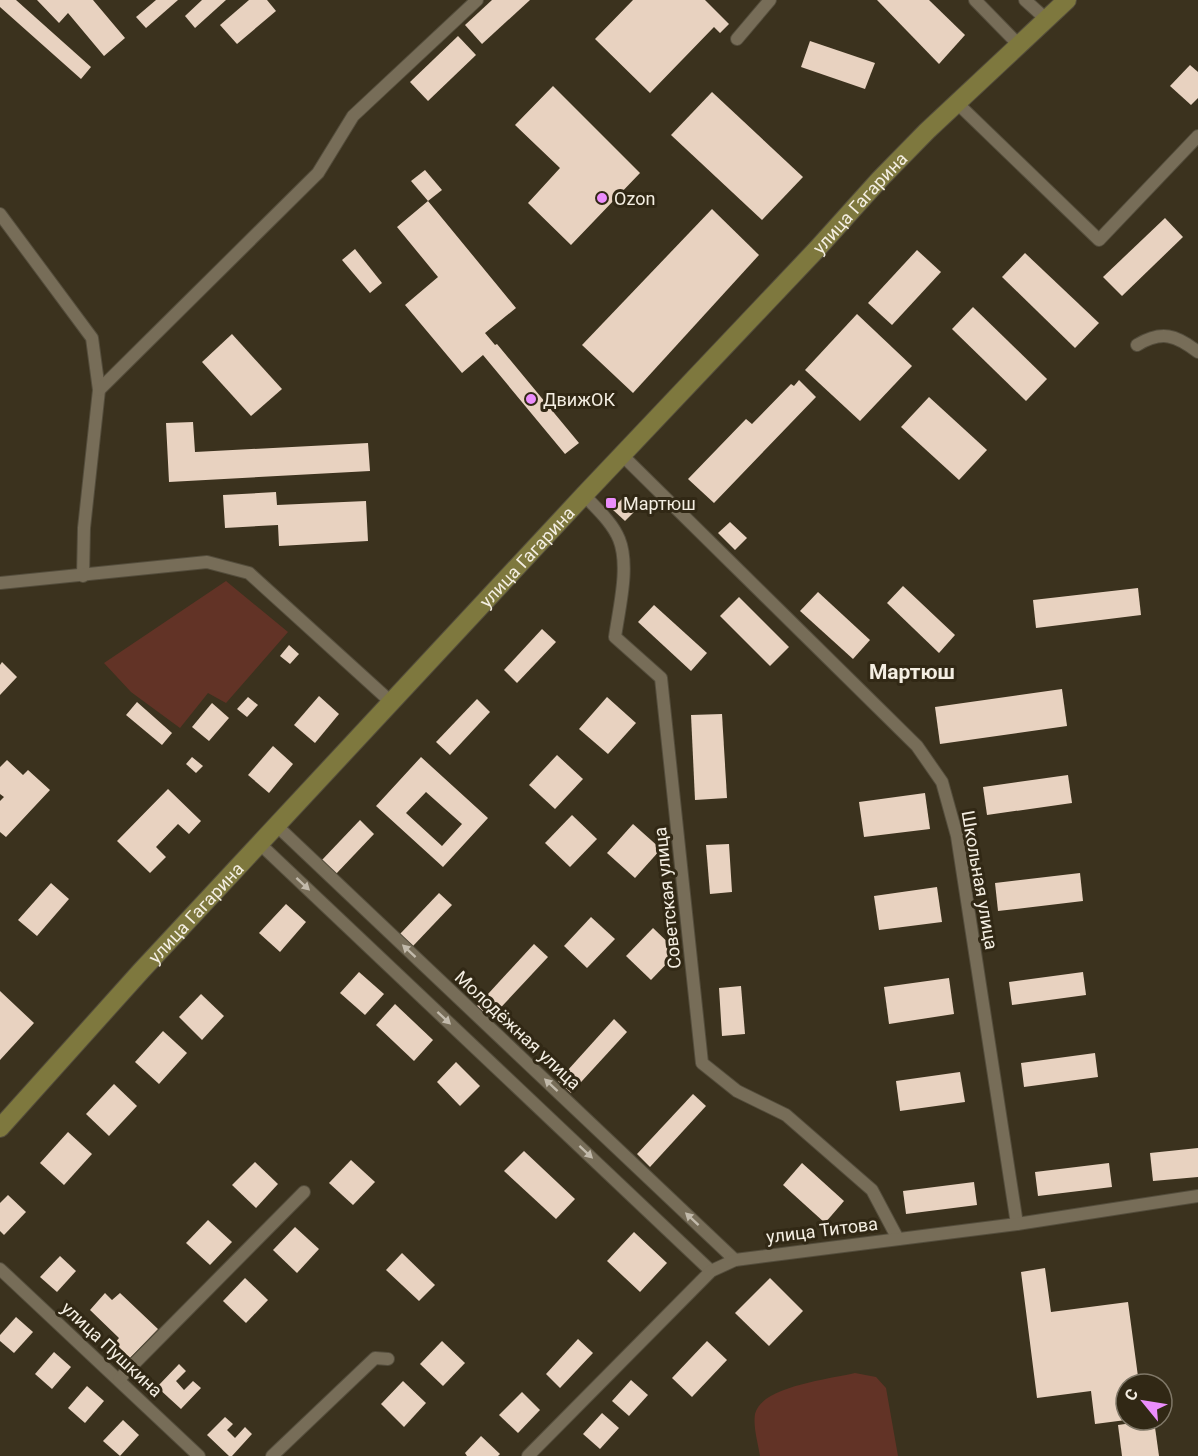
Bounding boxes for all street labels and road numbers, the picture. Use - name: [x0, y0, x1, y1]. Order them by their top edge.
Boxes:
- street label: улица Гагарина: [808, 148, 911, 258]
- street label: улица Гагарина: [475, 502, 579, 611]
- street label: Школьная улица: [957, 809, 1003, 951]
- street label: Советская улица: [649, 826, 685, 970]
- street label: улица Гагарина: [144, 858, 247, 967]
- street label: Молодёжная улица: [451, 966, 585, 1094]
- street label: улица Титова: [765, 1213, 879, 1247]
- street label: улица Пушкина: [57, 1297, 167, 1401]

